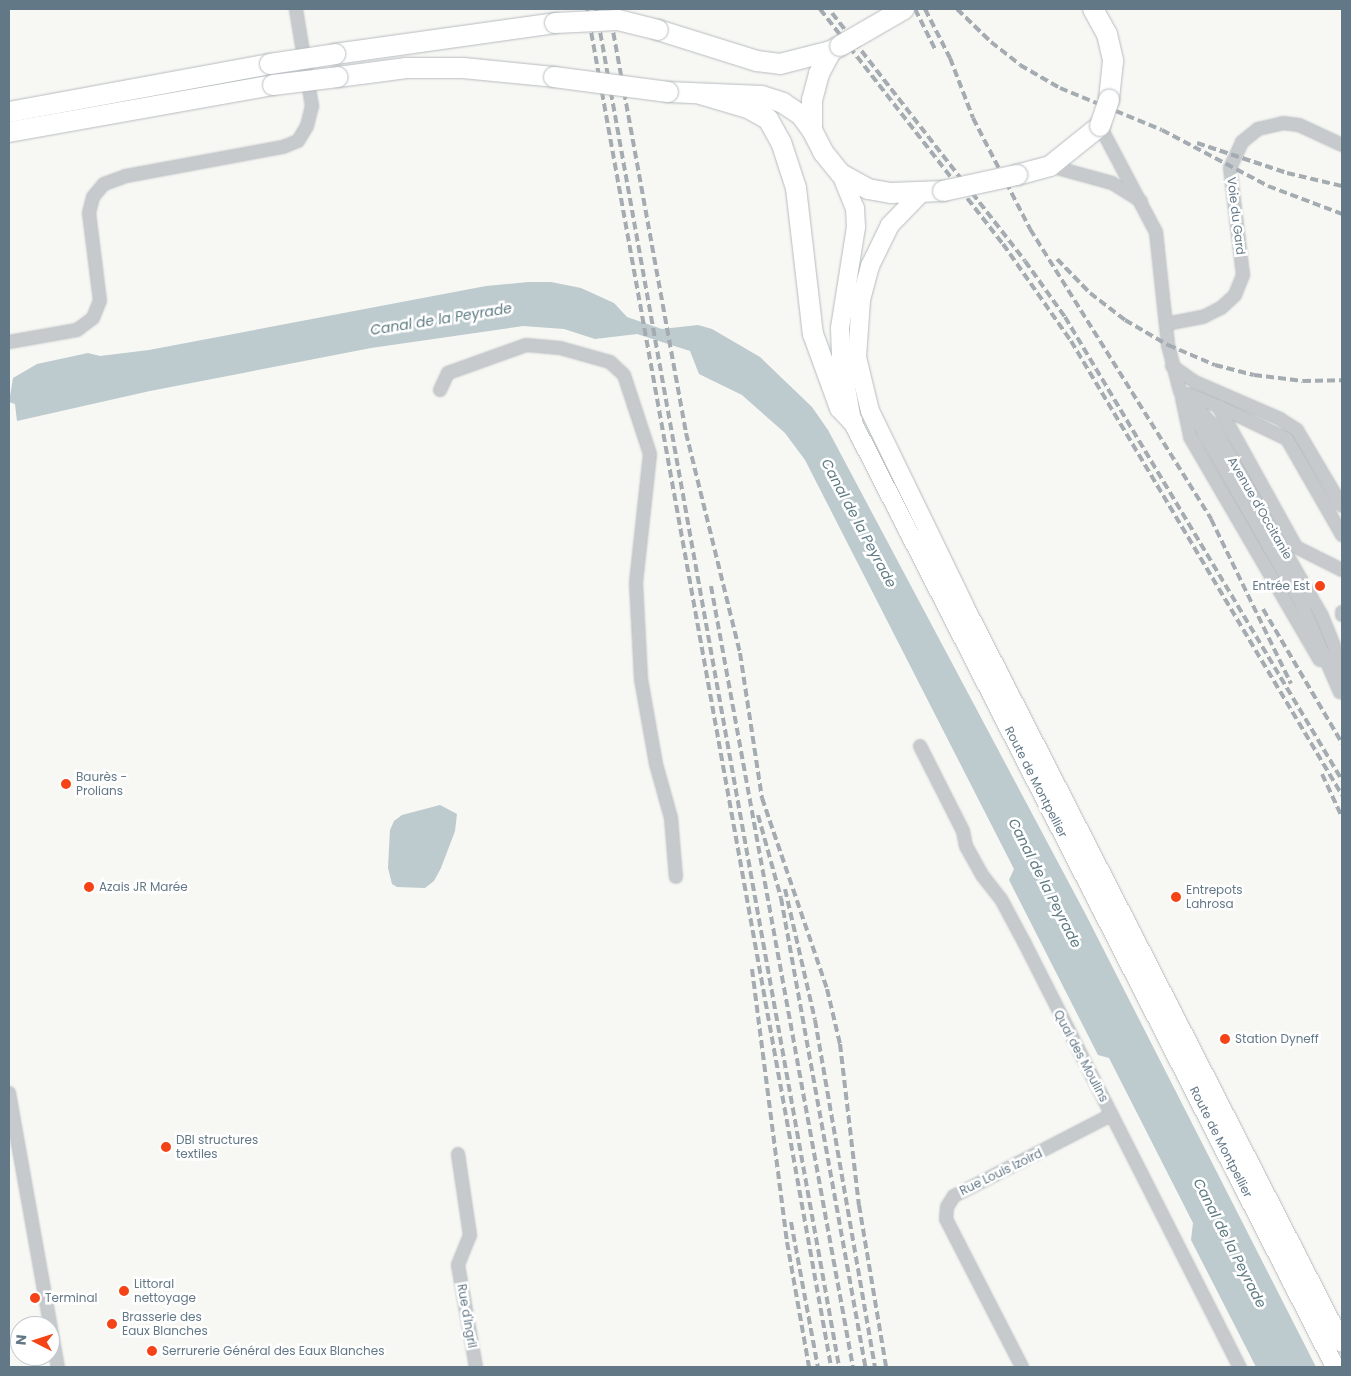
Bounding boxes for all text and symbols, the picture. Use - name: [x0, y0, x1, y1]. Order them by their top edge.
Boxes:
- street label: Voie du Gard: [1224, 176, 1248, 256]
- water label: Canal de la Peyrade: [369, 300, 513, 338]
- street label: Avenue d'Occitanie: [1225, 454, 1295, 562]
- water label: Canal de la Peyrade: [818, 456, 900, 590]
- place label: Entrée Est: [1252, 579, 1310, 593]
- marker: Entrée Est: [1314, 580, 1326, 592]
- street label: Route de Montpellier: [1002, 724, 1070, 840]
- place label: Baurès - Prolians: [76, 770, 127, 798]
- marker: Baurès - Prolians: [60, 778, 72, 790]
- water label: Canal de la Peyrade: [1005, 815, 1085, 951]
- place label: Azais JR Marée: [99, 880, 188, 894]
- marker: Azais JR Marée: [83, 881, 95, 893]
- place label: Entrepots Lahrosa: [1186, 883, 1243, 911]
- marker: Entrepots Lahrosa: [1170, 891, 1182, 903]
- street label: Quai des Moulins: [1051, 1008, 1111, 1104]
- place label: Station Dyneff: [1235, 1032, 1319, 1046]
- marker: Station Dyneff: [1219, 1033, 1231, 1045]
- street label: Route de Montpellier: [1187, 1084, 1255, 1200]
- place label: DBI structures textiles: [176, 1133, 258, 1161]
- marker: DBI structures textiles: [160, 1141, 172, 1153]
- street label: Rue Louis Izoird: [957, 1146, 1045, 1198]
- water label: Canal de la Peyrade: [1190, 1175, 1270, 1311]
- place label: Littoral nettoyage: [134, 1277, 196, 1305]
- street label: Rue d'Ingril: [454, 1283, 480, 1349]
- marker: Littoral nettoyage: [118, 1285, 130, 1297]
- place label: Terminal: [45, 1291, 97, 1305]
- marker: Terminal: [29, 1292, 41, 1304]
- place label: Brasserie des Eaux Blanches: [122, 1310, 208, 1338]
- north arrow: [10, 1316, 60, 1366]
- marker: Brasserie des Eaux Blanches: [106, 1318, 118, 1330]
- text: N: [11, 1334, 31, 1346]
- place label: Serrurerie Général des Eaux Blanches: [162, 1344, 384, 1358]
- marker: Serrurerie Général des Eaux Blanches: [146, 1345, 158, 1357]

